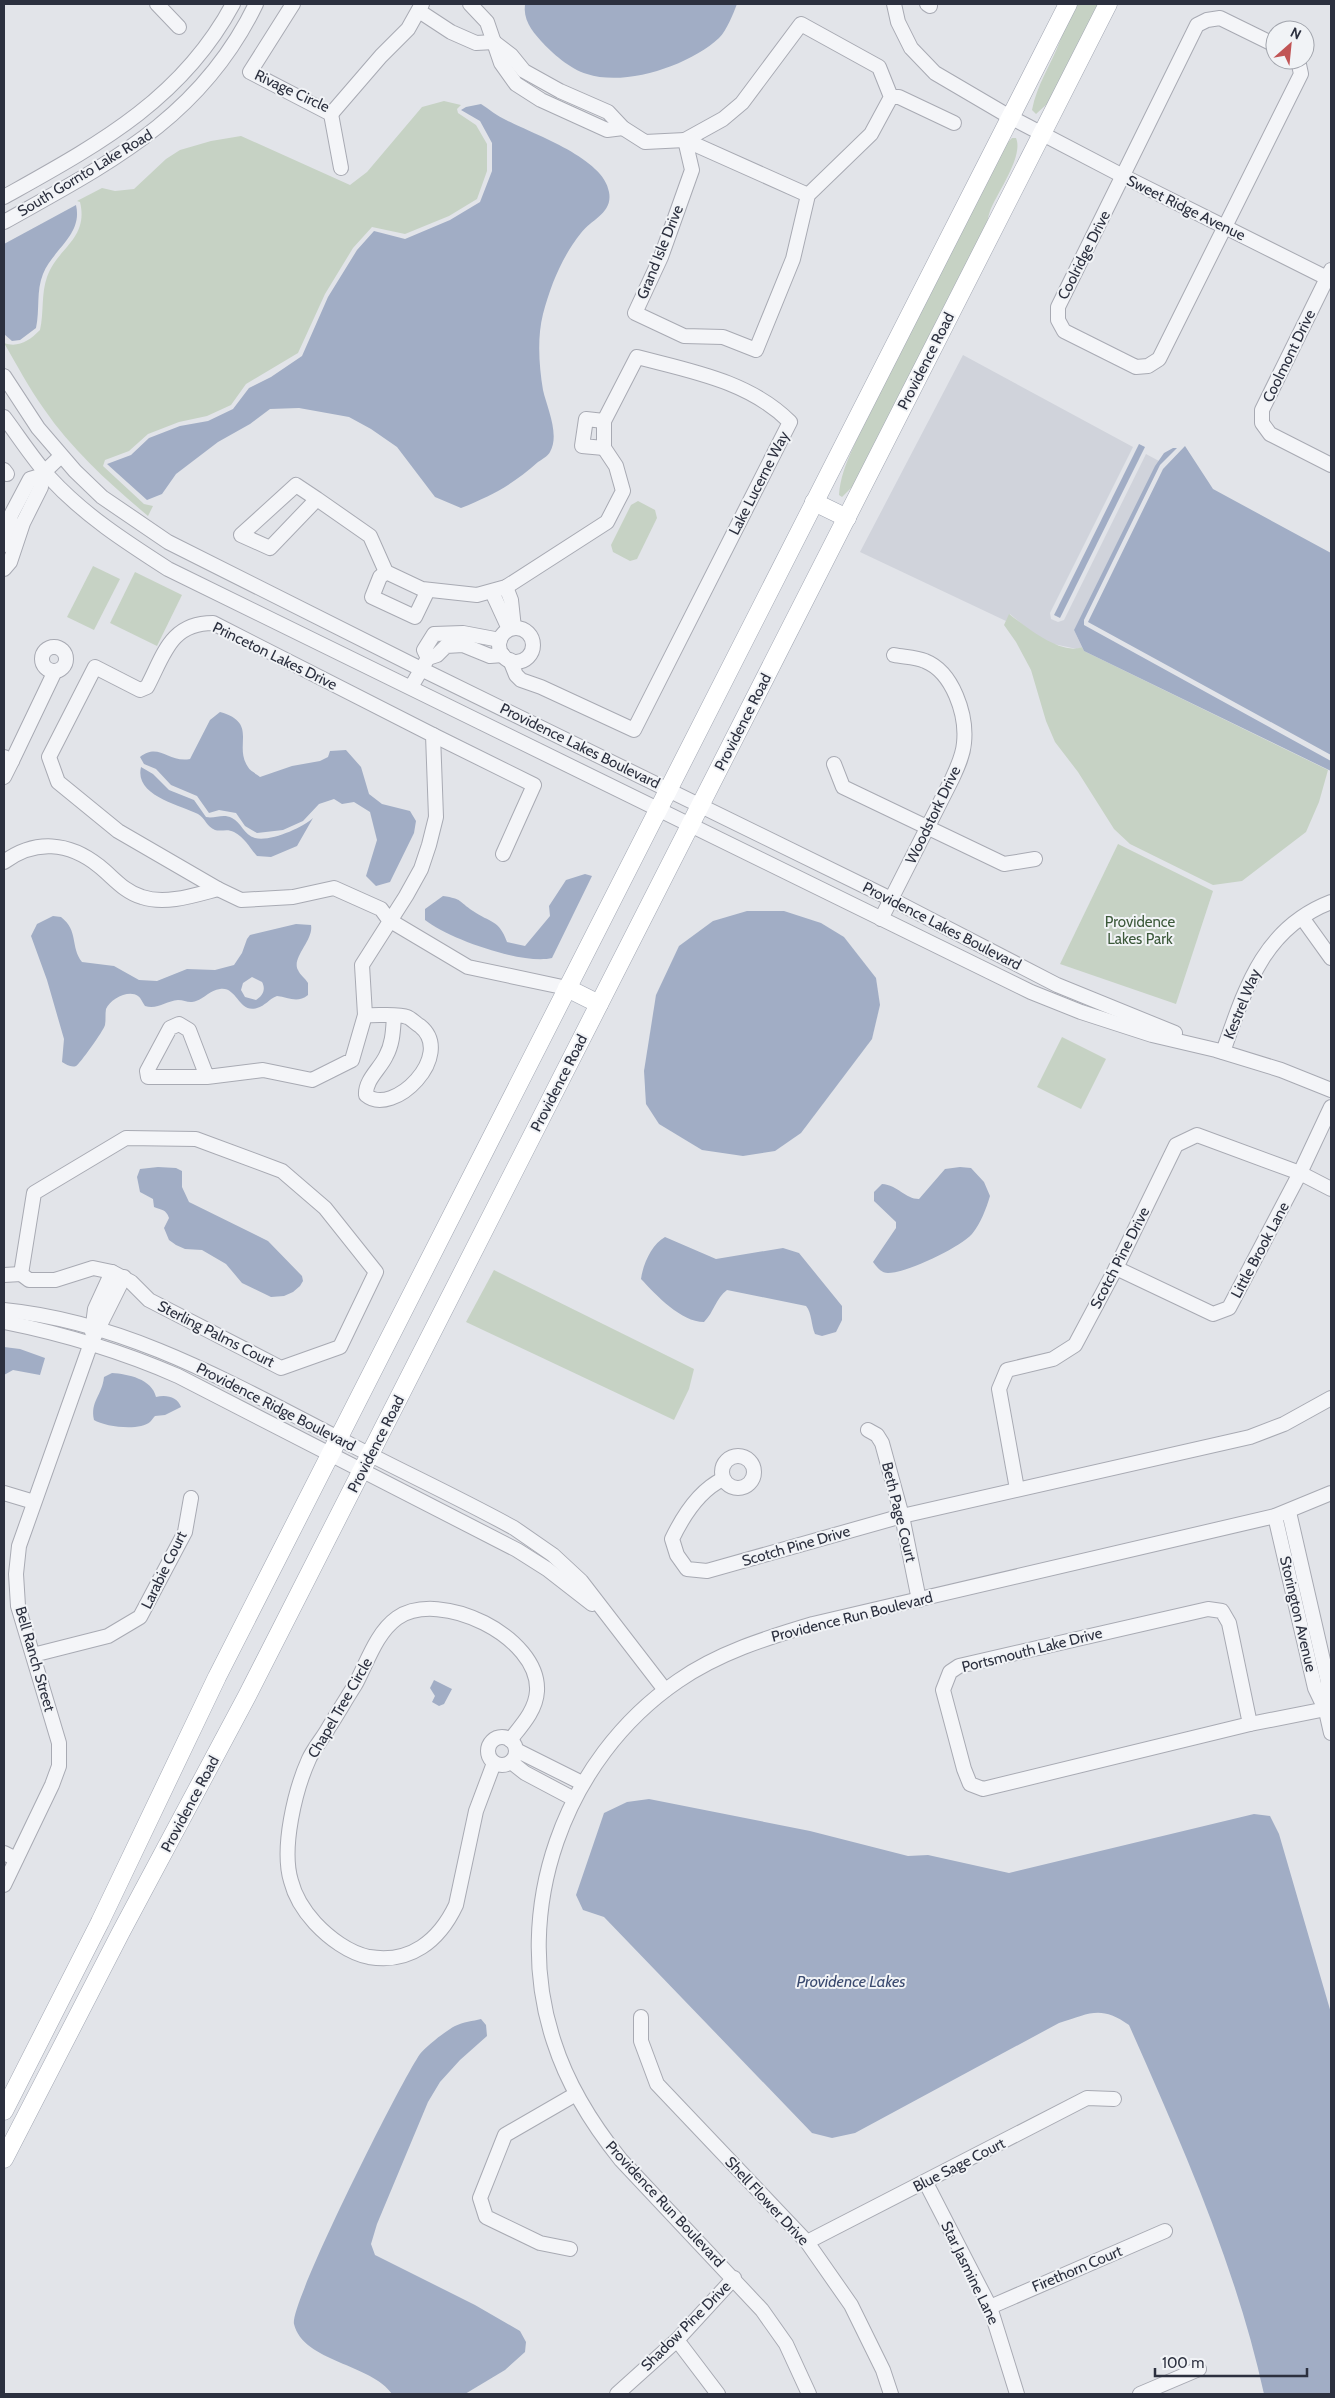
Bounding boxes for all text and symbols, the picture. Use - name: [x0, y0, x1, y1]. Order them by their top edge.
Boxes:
- north arrow: [1265, 20, 1315, 70]
- text: N: [1287, 23, 1304, 44]
- street label: Rivage Circle: [252, 66, 333, 116]
- street label: South Gornto Lake Road: [14, 126, 156, 220]
- street label: Sweet Ridge Avenue: [1124, 171, 1249, 245]
- street label: Grand Isle Drive: [633, 202, 687, 302]
- street label: Coolridge Drive: [1054, 207, 1114, 303]
- street label: Coolmont Drive: [1259, 306, 1319, 405]
- street label: Providence Road: [894, 310, 958, 412]
- street label: Lake Lucerne Way: [725, 428, 793, 538]
- street label: Princeton Lakes Drive: [210, 618, 340, 694]
- street label: Providence Road: [711, 671, 775, 773]
- street label: Providence Lakes Boulevard: [497, 699, 663, 793]
- street label: Woodstork Drive: [902, 763, 965, 867]
- street label: Providence Lakes Boulevard: [860, 878, 1024, 974]
- park label: Providence Lakes Park: [1105, 913, 1176, 948]
- street label: Kestrel Way: [1220, 966, 1264, 1042]
- street label: Providence Road: [527, 1032, 591, 1134]
- street label: Little Brook Lane: [1227, 1199, 1293, 1301]
- street label: Scotch Pine Drive: [1087, 1204, 1154, 1312]
- street label: Sterling Palms Court: [155, 1297, 277, 1371]
- street label: Providence Ridge Boulevard: [193, 1359, 359, 1455]
- street label: Providence Road: [344, 1393, 408, 1495]
- street label: Beth Page Court: [878, 1460, 920, 1564]
- street label: Scotch Pine Drive: [740, 1522, 852, 1570]
- street label: Larabie Court: [137, 1528, 191, 1612]
- street label: Storington Avenue: [1276, 1554, 1320, 1674]
- street label: Providence Run Boulevard: [769, 1588, 935, 1646]
- street label: Bell Ranch Street: [11, 1604, 59, 1714]
- street label: Portsmouth Lake Drive: [960, 1624, 1104, 1676]
- street label: Chapel Tree Circle: [304, 1654, 376, 1761]
- street label: Providence Road: [157, 1753, 223, 1855]
- water label: Providence Lakes: [796, 1972, 906, 1991]
- street label: Blue Sage Court: [910, 2134, 1008, 2196]
- street label: Providence Run Boulevard: [602, 2137, 728, 2271]
- street label: Shell Flower Drive: [721, 2153, 813, 2249]
- street label: Star Jasmine Lane: [937, 2218, 1003, 2328]
- street label: Firethorn Court: [1029, 2242, 1125, 2296]
- street label: Shadow Pine Drive: [637, 2277, 735, 2375]
- scale bar: [1155, 2346, 1308, 2378]
- text: 100 m: [1162, 2354, 1204, 2372]

